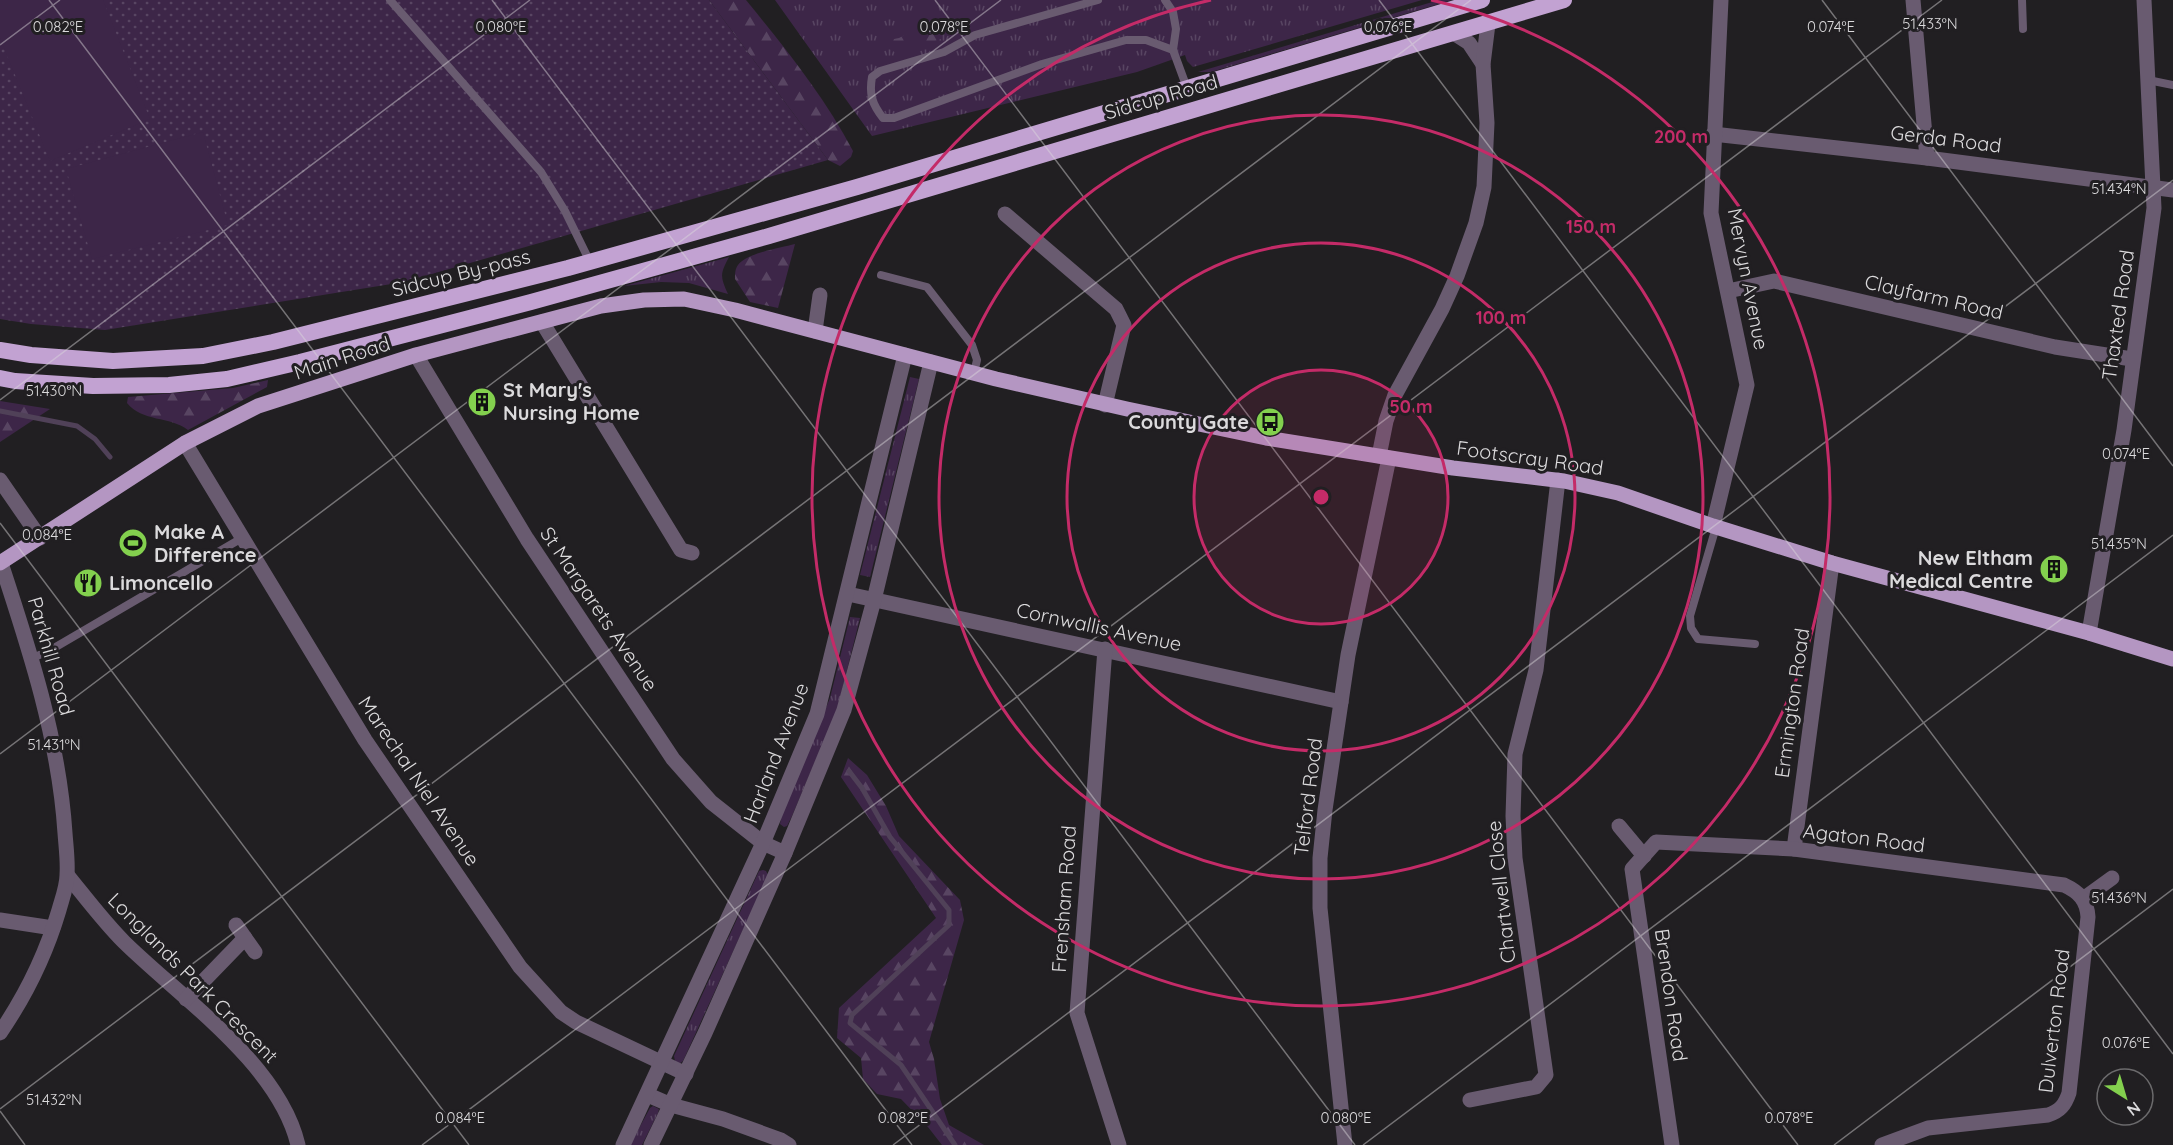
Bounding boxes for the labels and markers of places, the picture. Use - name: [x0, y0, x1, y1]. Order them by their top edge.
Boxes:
- place label: St Mary's Nursing Home: [503, 377, 640, 425]
- building icon: St Mary's Nursing Home: [466, 386, 498, 418]
- bus stop icon: County Gate: [1254, 406, 1286, 438]
- place label: County Gate: [1128, 409, 1249, 434]
- centre of rings: [1311, 487, 1331, 507]
- place label: Make A Difference: [154, 519, 256, 567]
- sports icon: Make A Difference: [117, 527, 149, 559]
- place label: New Eltham Medical Centre: [1889, 545, 2033, 593]
- building icon: New Eltham Medical Centre: [2038, 553, 2070, 585]
- restaurant icon: Limoncello: [72, 567, 104, 599]
- place label: Limoncello: [109, 570, 213, 595]

